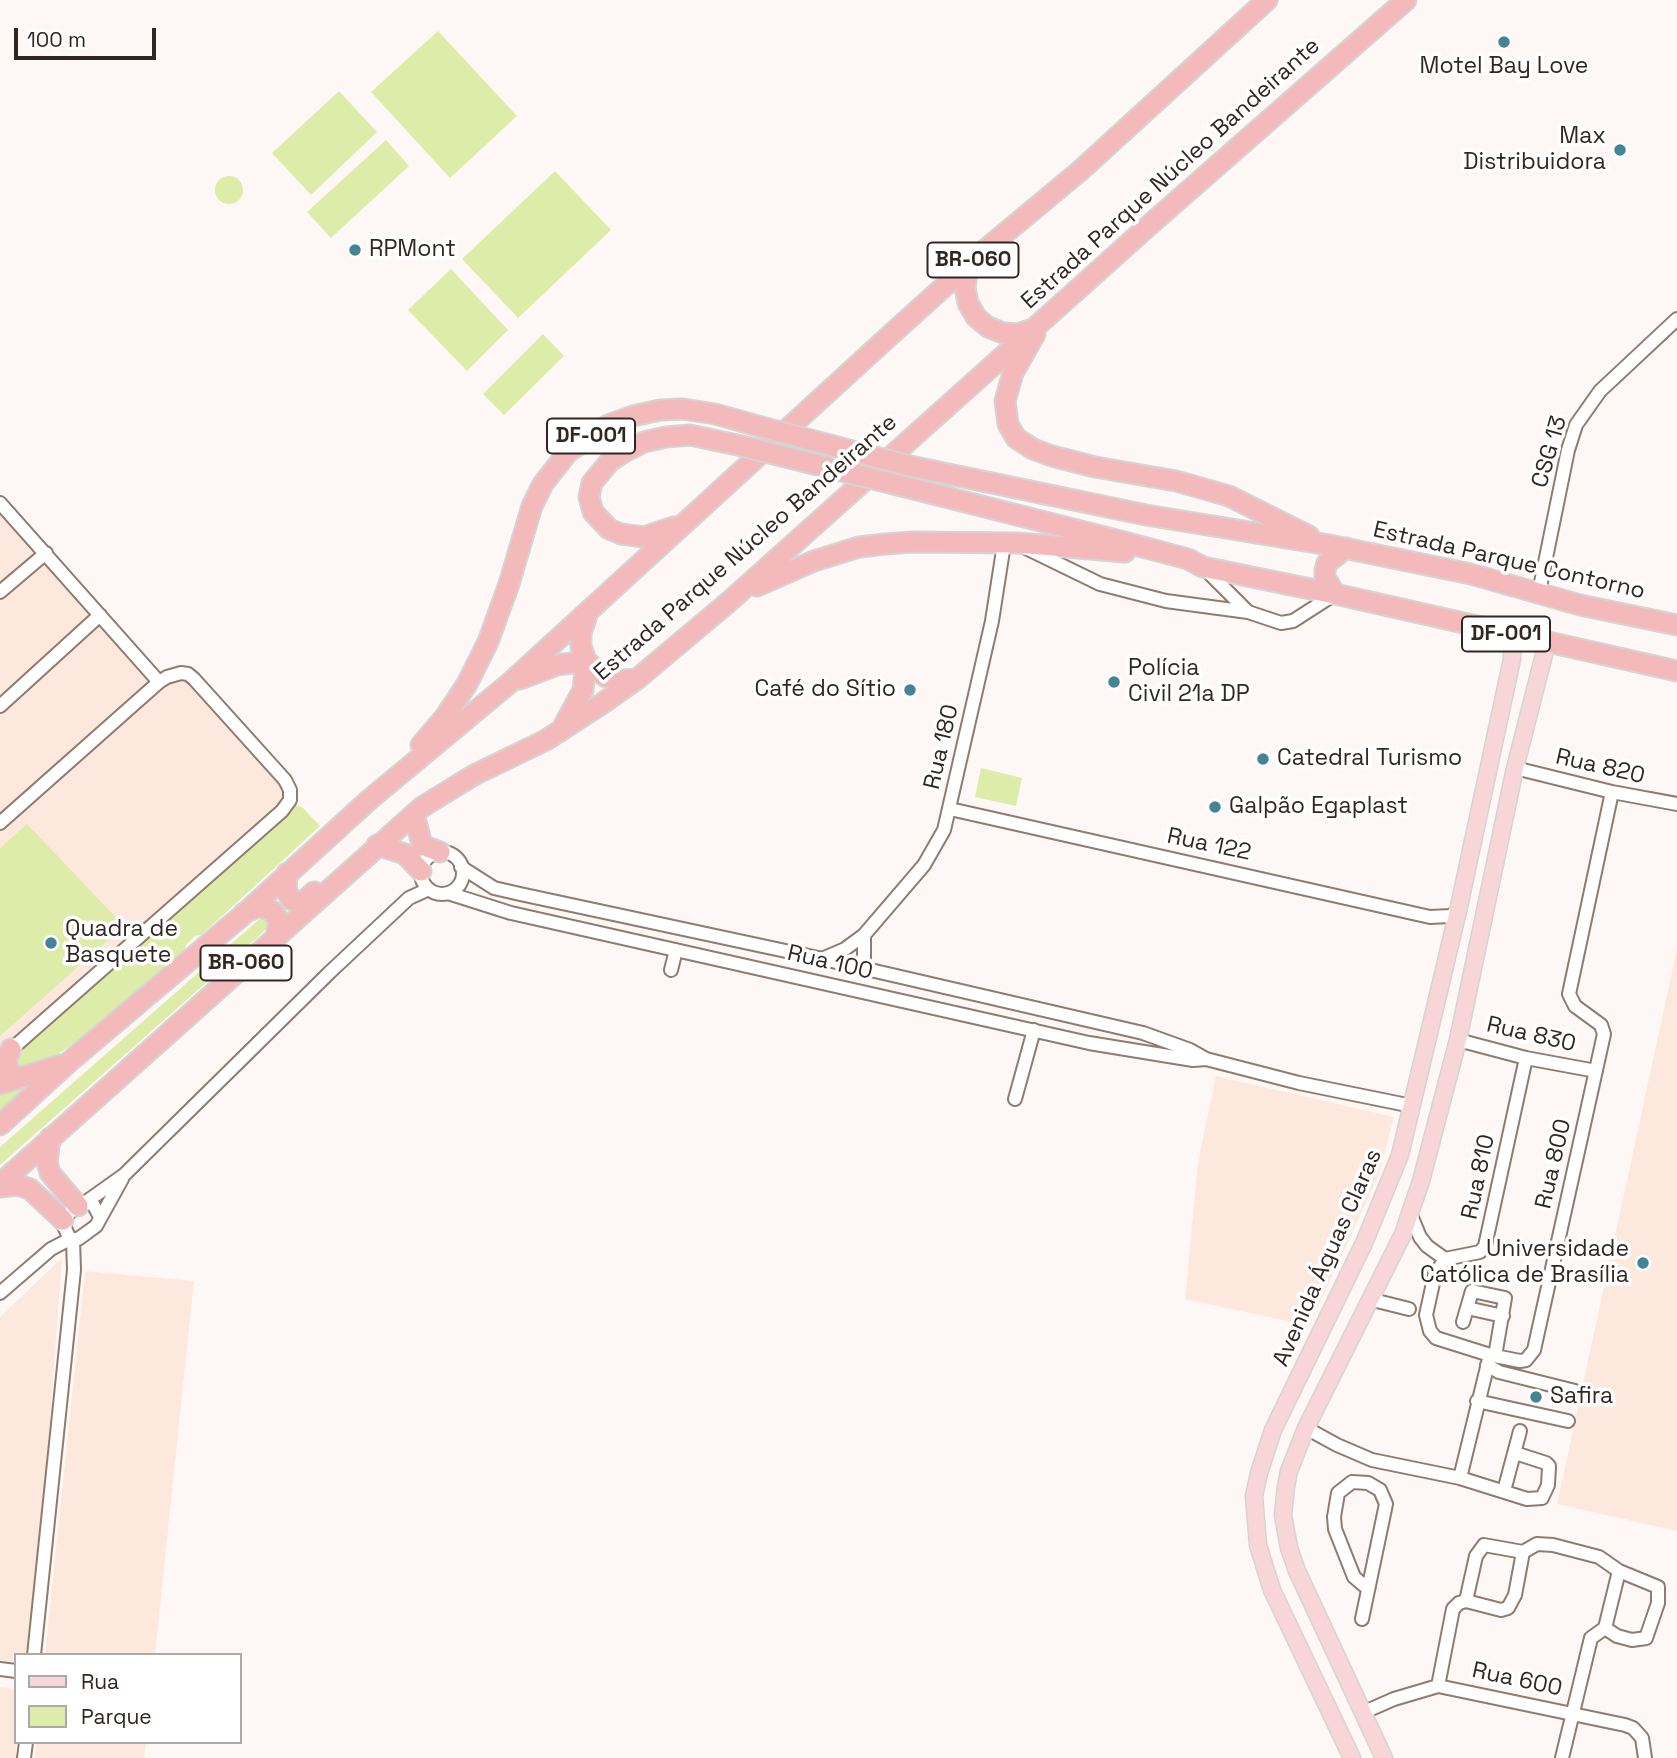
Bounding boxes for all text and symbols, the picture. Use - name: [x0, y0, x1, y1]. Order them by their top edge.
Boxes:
- scale bar: [18, 14, 159, 58]
- text: 100 m: [27, 26, 86, 53]
- street label: Estrada Parque Núcleo Bandeirante: [1016, 33, 1326, 315]
- marker: Motel Bay Love: [1496, 34, 1512, 50]
- place label: Motel Bay Love: [1420, 53, 1588, 81]
- place label: Max Distribuidora: [1463, 123, 1606, 177]
- marker: Max Distribuidora: [1612, 142, 1628, 158]
- place label: RPMont: [369, 236, 456, 264]
- marker: RPMont: [347, 242, 363, 258]
- road number: BR-060: [928, 243, 1018, 278]
- street label: Estrada Parque Núcleo Bandeirante: [589, 409, 903, 687]
- street label: CSG 13: [1527, 413, 1573, 491]
- road number: DF-001: [547, 418, 635, 453]
- street label: Estrada Parque Contorno: [1370, 516, 1648, 606]
- road number: DF-001: [1462, 616, 1550, 652]
- place label: Polícia Civil 21a DP: [1128, 655, 1250, 709]
- marker: Polícia Civil 21a DP: [1106, 674, 1122, 690]
- place label: Café do Sítio: [754, 676, 896, 704]
- marker: Café do Sítio: [902, 682, 918, 698]
- street label: Rua 180: [919, 702, 965, 792]
- street label: Rua 820: [1553, 743, 1647, 791]
- place label: Catedral Turismo: [1277, 745, 1462, 773]
- marker: Catedral Turismo: [1255, 751, 1271, 767]
- place label: Galpão Egaplast: [1229, 793, 1408, 821]
- marker: Galpão Egaplast: [1207, 799, 1223, 815]
- street label: Rua 122: [1165, 823, 1253, 867]
- place label: Quadra de Basquete: [65, 916, 178, 970]
- marker: Quadra de Basquete: [43, 935, 59, 951]
- street label: Rua 100: [785, 940, 875, 986]
- road number: BR-060: [201, 946, 292, 981]
- street label: Rua 830: [1484, 1011, 1578, 1059]
- street label: Rua 800: [1530, 1116, 1578, 1212]
- street label: Rua 810: [1457, 1132, 1501, 1222]
- street label: Avenida Águas Claras: [1268, 1145, 1388, 1371]
- place label: Universidade Católica de Brasília: [1420, 1236, 1629, 1290]
- marker: Universidade Católica de Brasília: [1635, 1255, 1651, 1271]
- place label: Safira: [1550, 1383, 1613, 1411]
- marker: Safira: [1528, 1389, 1544, 1405]
- legend: [14, 1653, 242, 1744]
- street label: Rua 600: [1469, 1657, 1565, 1703]
- text: Rua: [81, 1668, 119, 1695]
- text: Parque: [81, 1703, 152, 1730]

